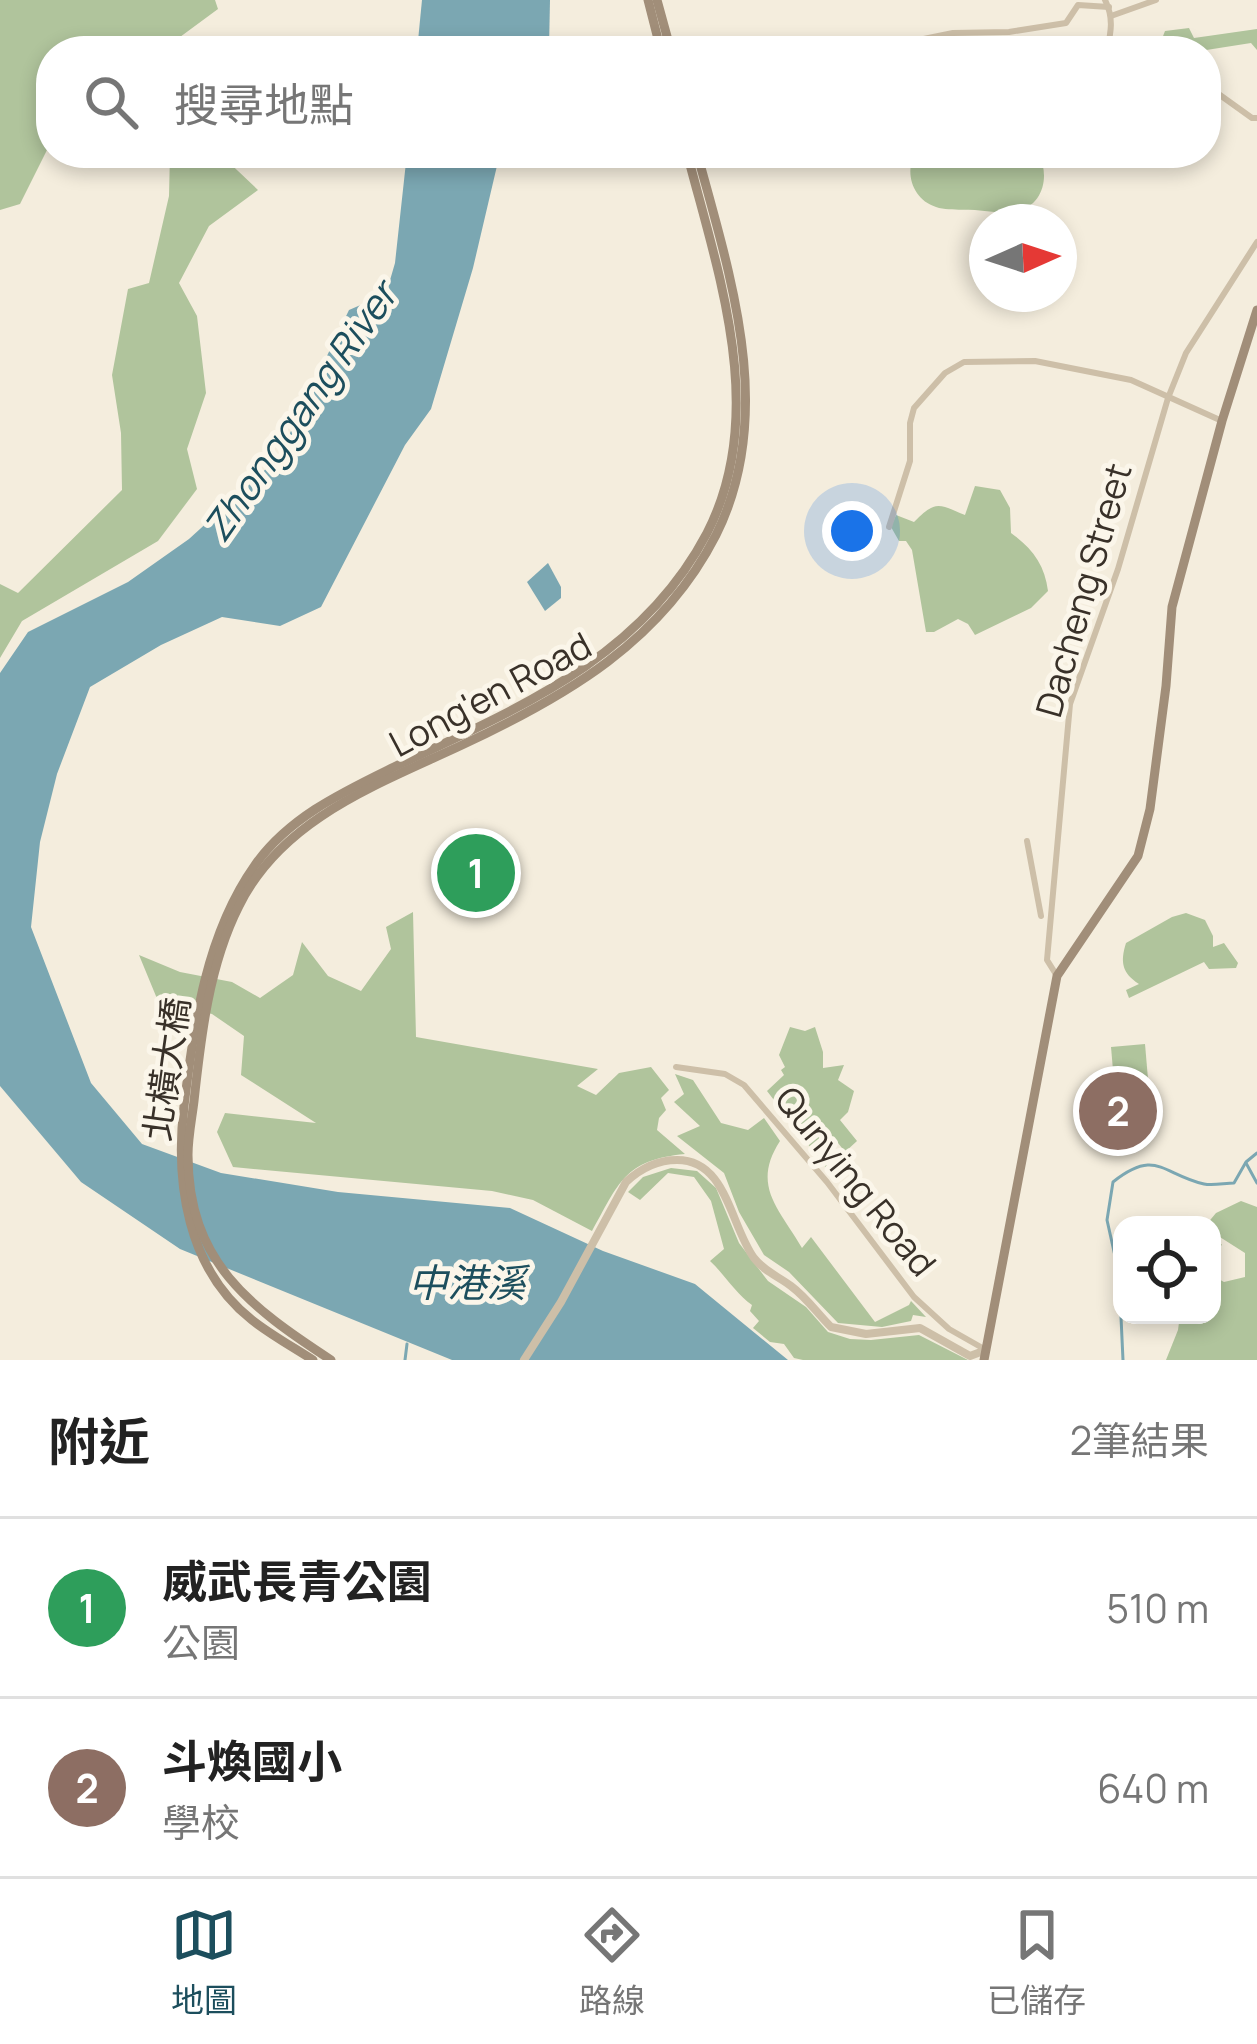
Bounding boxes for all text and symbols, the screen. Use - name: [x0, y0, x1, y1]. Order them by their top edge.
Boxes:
- search box: [36, 36, 1221, 168]
- icon: search: [78, 69, 144, 135]
- text: 搜尋地點: [174, 73, 354, 135]
- north arrow: [969, 204, 1077, 312]
- water label: Zhonggang River: [189, 267, 411, 551]
- street label: Dacheng Street: [1023, 458, 1143, 722]
- your location: [822, 501, 882, 561]
- street label: Long'en Road: [381, 620, 599, 768]
- pin: 1: [437, 828, 515, 918]
- street label: 北橫大橋: [132, 994, 200, 1144]
- pin: 2: [1079, 1066, 1157, 1156]
- street label: Qunying Road: [764, 1076, 948, 1286]
- map controls: [1113, 1216, 1221, 1324]
- button: locate: [1113, 1216, 1221, 1324]
- water label: 中港溪: [408, 1255, 530, 1309]
- text: 附近: [48, 1406, 150, 1475]
- text: 2筆結果: [1070, 1413, 1209, 1467]
- text: 威武長青公園: [162, 1550, 432, 1612]
- text: 1: [78, 1581, 96, 1635]
- text: 510 m: [1107, 1581, 1209, 1635]
- text: 公園: [162, 1615, 240, 1669]
- text: 斗煥國小: [162, 1730, 342, 1792]
- text: 2: [75, 1761, 99, 1815]
- text: 640 m: [1097, 1761, 1209, 1815]
- text: 學校: [162, 1795, 240, 1849]
- tab: 地圖: [171, 1902, 237, 2022]
- tab: 路線: [579, 1902, 645, 2022]
- tab: 已儲存: [987, 1902, 1086, 2022]

